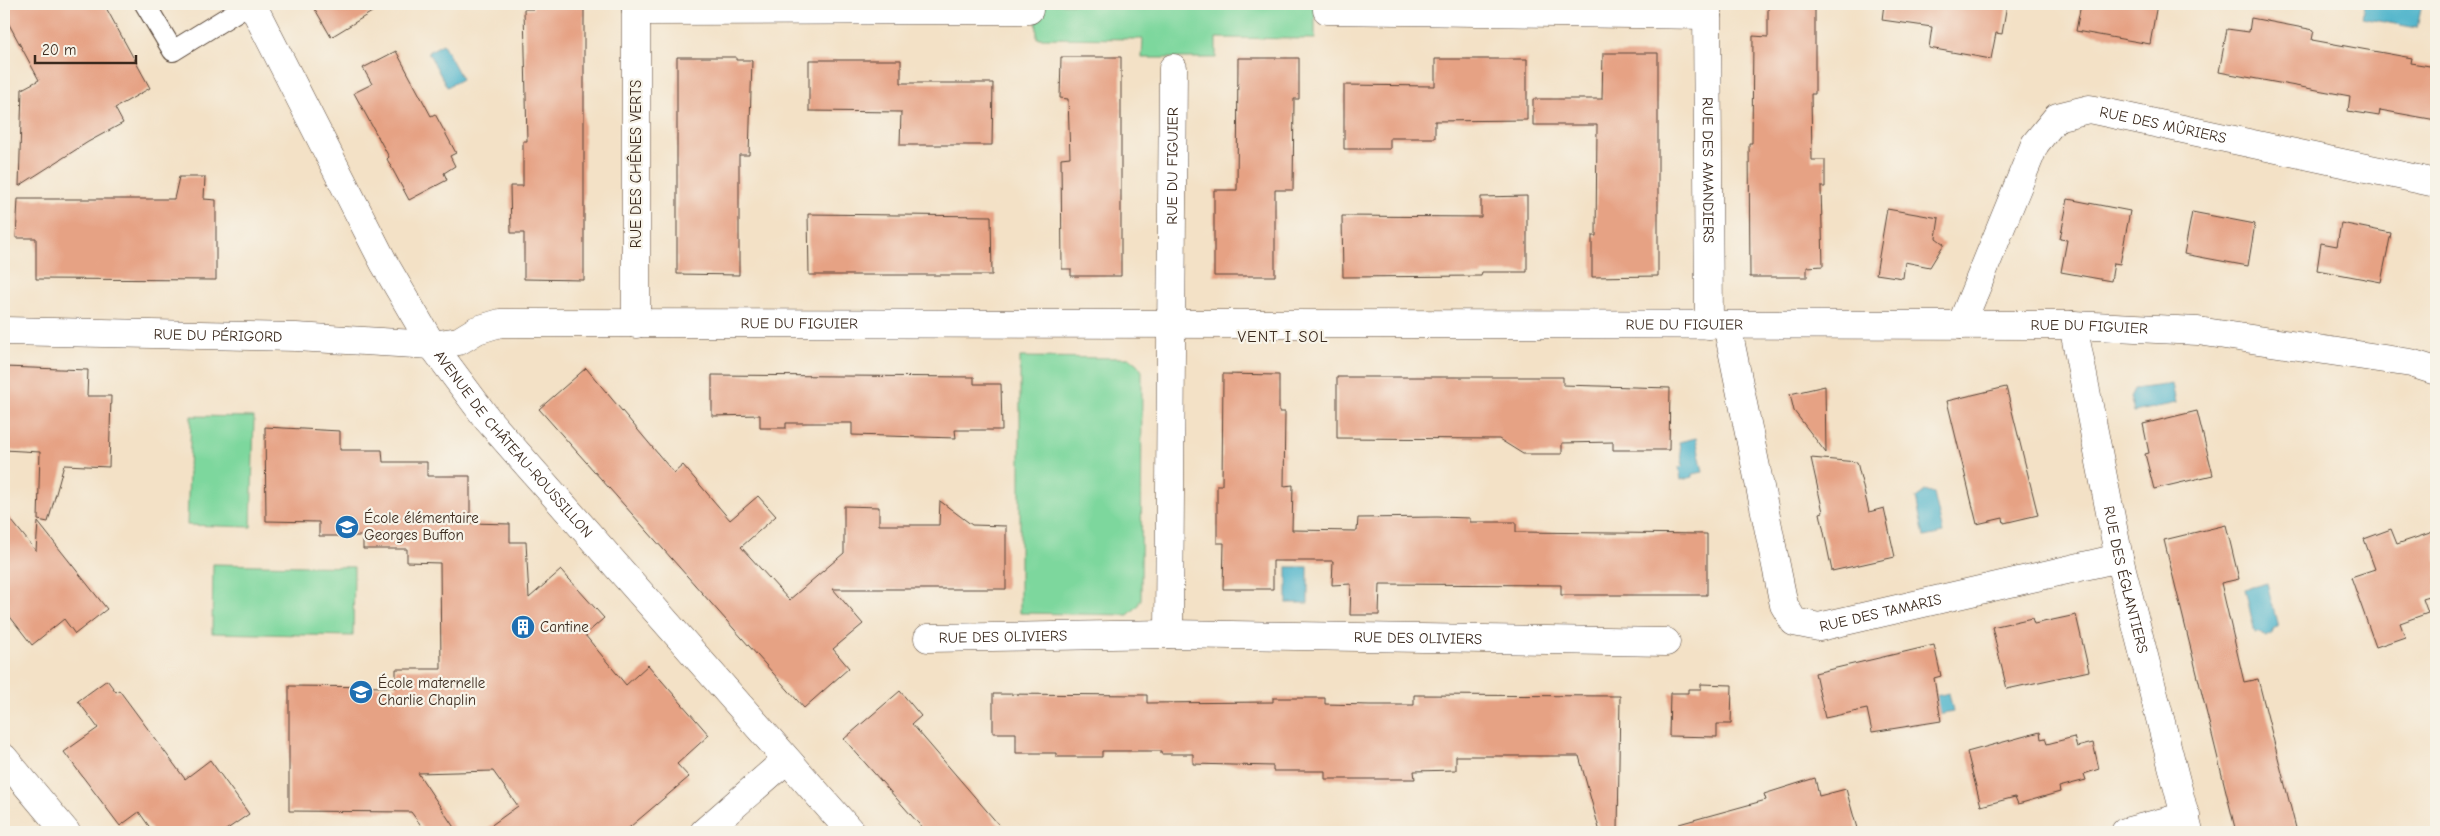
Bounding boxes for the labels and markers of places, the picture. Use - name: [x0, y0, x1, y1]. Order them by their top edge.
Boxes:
- place label: École élémentaire Georges Buffon: [364, 508, 479, 544]
- school or university icon: École élémentaire Georges Buffon: [334, 514, 360, 540]
- building icon: Cantine: [510, 614, 536, 640]
- place label: Cantine: [540, 618, 589, 636]
- place label: École maternelle Charlie Chaplin: [378, 673, 486, 709]
- school or university icon: École maternelle Charlie Chaplin: [348, 679, 374, 705]

